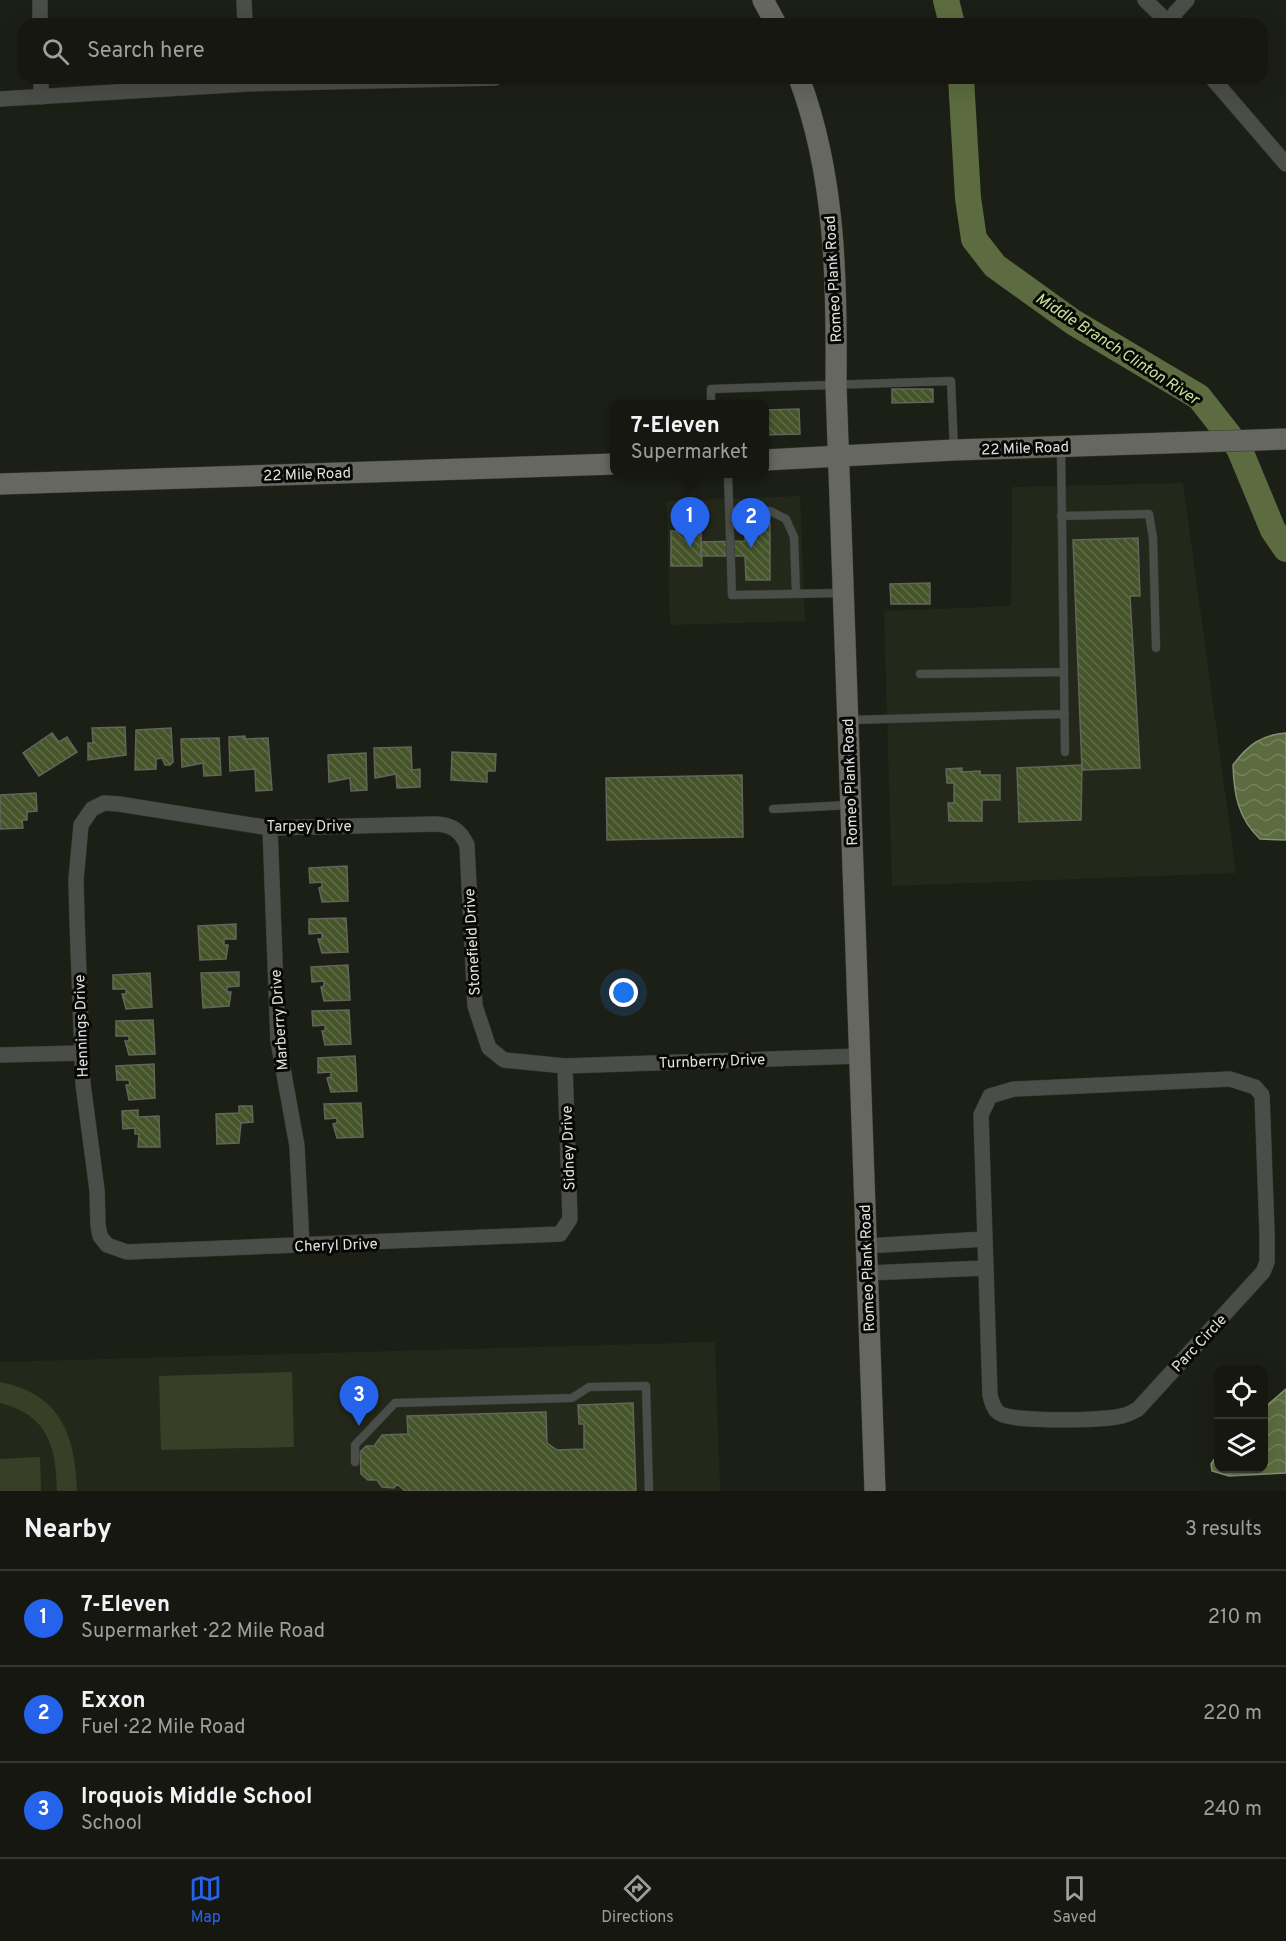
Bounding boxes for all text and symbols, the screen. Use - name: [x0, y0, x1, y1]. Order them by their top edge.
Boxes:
- search box: [18, 18, 1268, 84]
- icon: search: [39, 35, 72, 68]
- text: Search here: [87, 38, 205, 65]
- street label: Romeo Plank Road: [822, 215, 847, 343]
- water label: Middle Branch Clinton River: [1031, 289, 1204, 411]
- popup: [610, 400, 769, 478]
- text: 7-Eleven: [631, 413, 720, 440]
- street label: 22 Mile Road: [981, 438, 1069, 461]
- text: Supermarket: [631, 440, 748, 466]
- street label: 22 Mile Road: [263, 464, 351, 487]
- pin: 1: [670, 498, 710, 547]
- pin: 2: [732, 498, 771, 548]
- street label: Romeo Plank Road: [840, 718, 863, 846]
- street label: Tarpey Drive: [266, 818, 352, 837]
- street label: Stonefield Drive: [461, 888, 486, 996]
- street label: Marberry Drive: [267, 969, 293, 1071]
- street label: Hennings Drive: [71, 974, 94, 1078]
- your location: [609, 978, 638, 1007]
- street label: Turnberry Drive: [658, 1051, 766, 1074]
- street label: Sidney Drive: [559, 1105, 580, 1191]
- street label: Romeo Plank Road: [857, 1204, 880, 1332]
- street label: Cheryl Drive: [294, 1236, 378, 1257]
- street label: Parc Circle: [1169, 1311, 1232, 1377]
- map controls: [1214, 1365, 1268, 1473]
- button: locate: [1214, 1365, 1268, 1419]
- pin: 3: [340, 1376, 378, 1426]
- button: layers: [1214, 1419, 1268, 1473]
- text: Nearby: [24, 1514, 112, 1547]
- text: 3 results: [1185, 1517, 1262, 1543]
- text: 7-Eleven: [81, 1592, 170, 1619]
- text: 1: [40, 1605, 48, 1631]
- text: 210 m: [1208, 1605, 1262, 1631]
- text: Supermarket · 22 Mile Road: [81, 1619, 325, 1645]
- text: Exxon: [81, 1688, 145, 1715]
- text: 2: [37, 1701, 50, 1727]
- text: 220 m: [1203, 1701, 1262, 1727]
- text: Fuel · 22 Mile Road: [81, 1715, 245, 1741]
- text: Iroquois Middle School: [81, 1784, 312, 1811]
- text: 3: [38, 1797, 50, 1823]
- text: 240 m: [1203, 1797, 1262, 1823]
- text: School: [81, 1811, 142, 1837]
- tab: Map: [189, 1872, 222, 1928]
- tab: Directions: [601, 1872, 674, 1928]
- tab: Saved: [1053, 1872, 1097, 1928]

